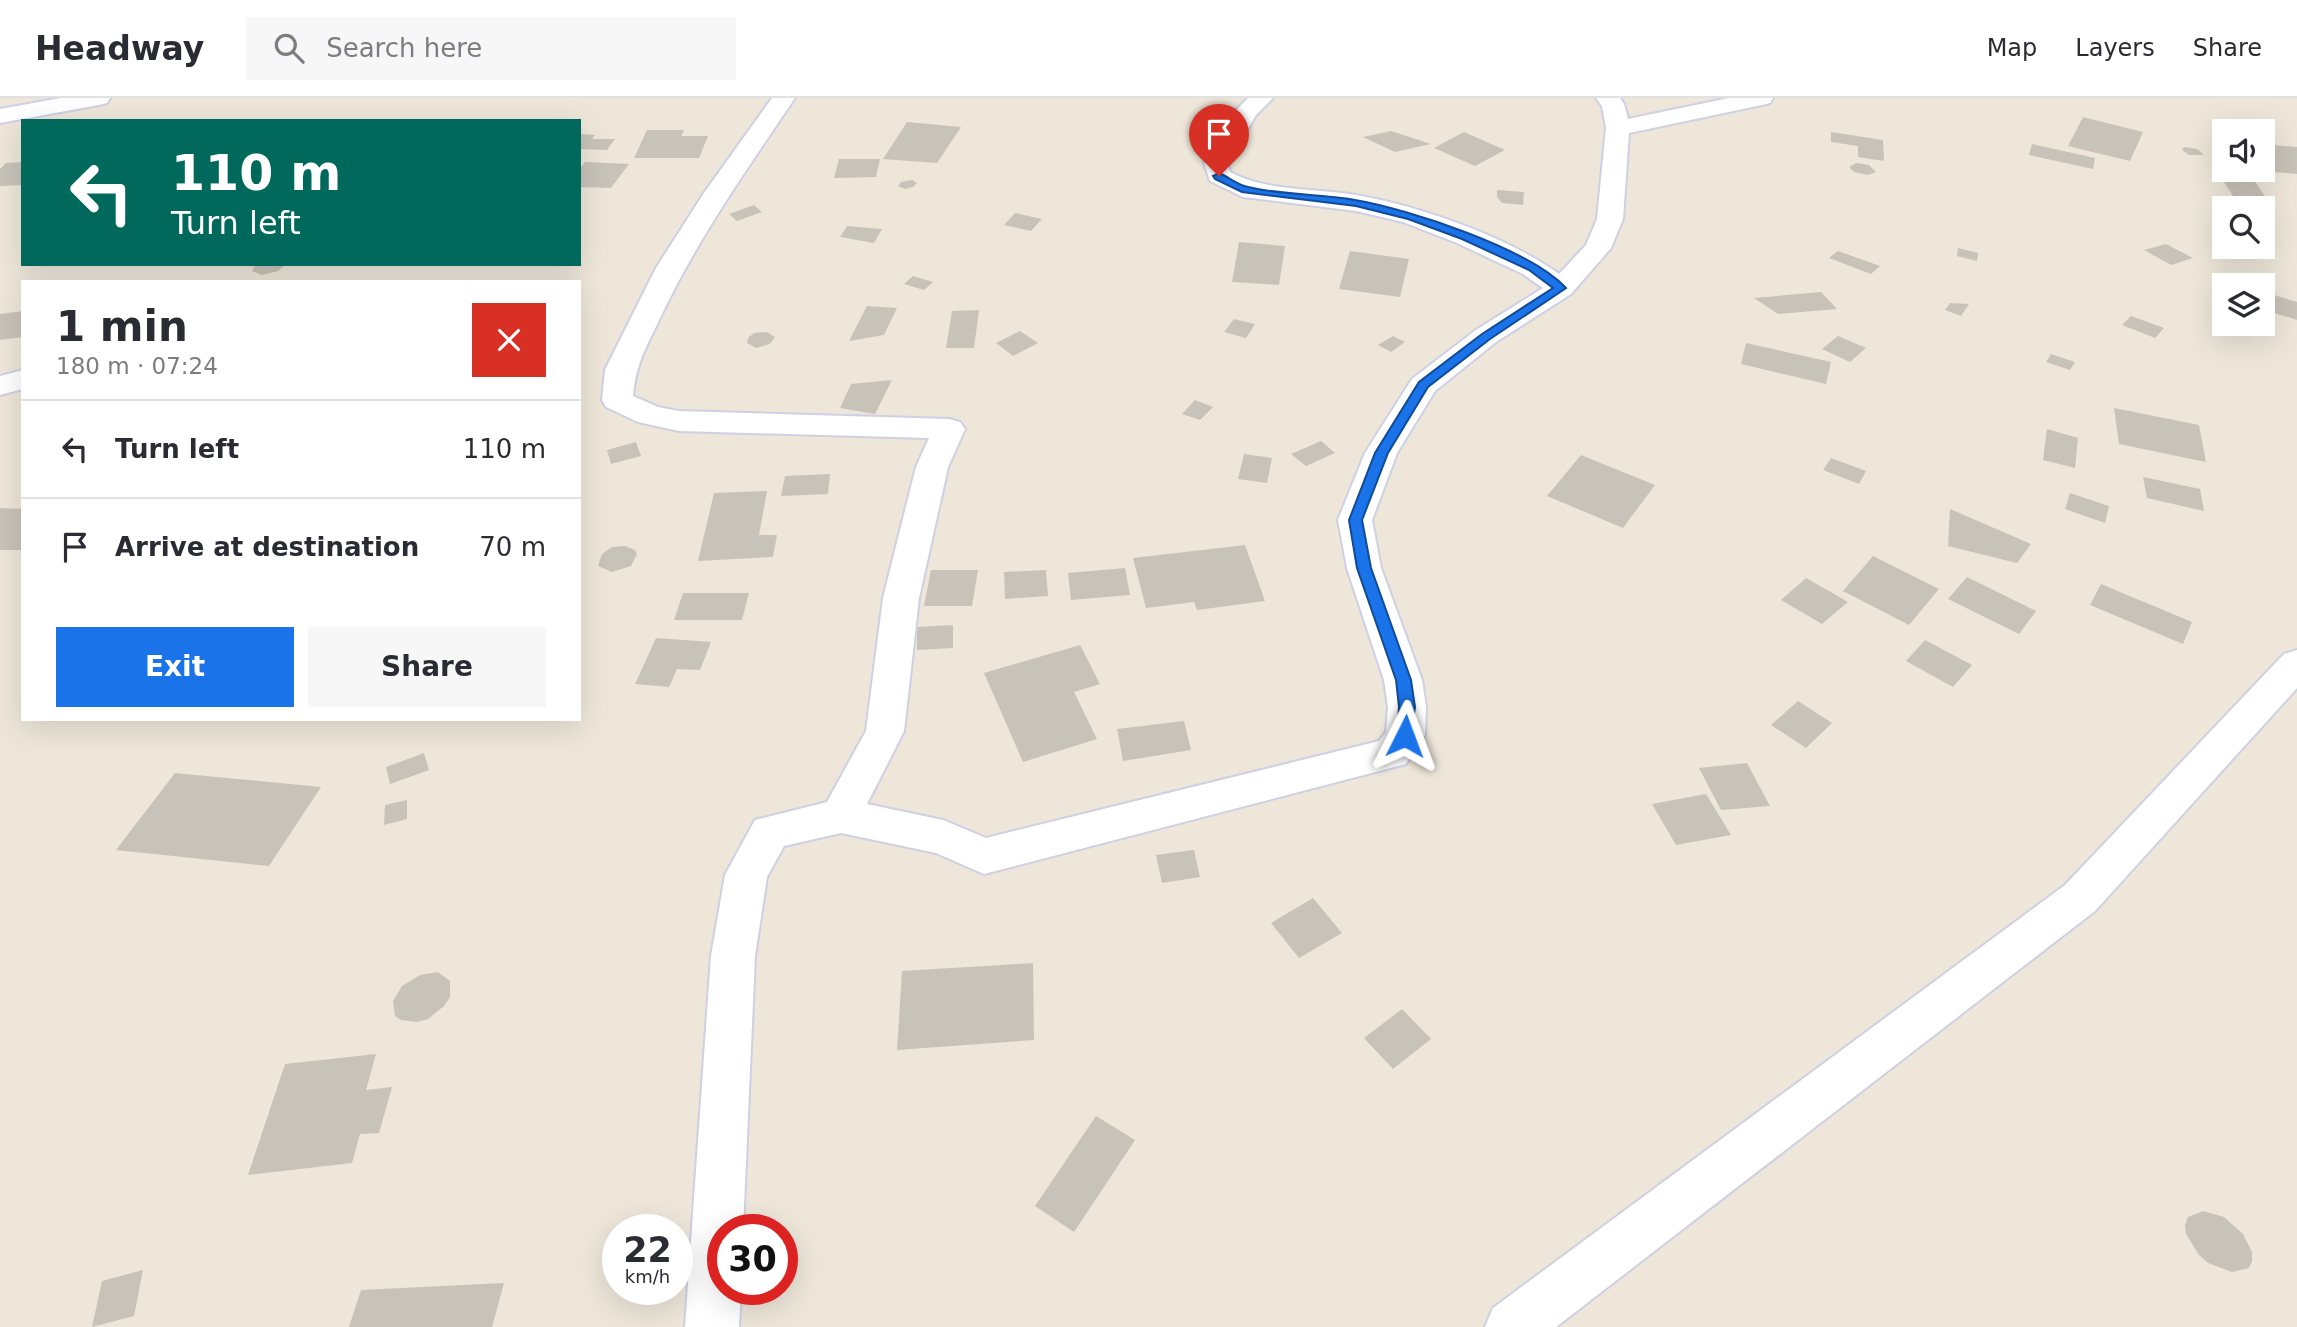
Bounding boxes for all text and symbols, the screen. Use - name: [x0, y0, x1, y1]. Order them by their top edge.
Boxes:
- search box: [246, 17, 736, 80]
- text: Headway: [35, 29, 204, 68]
- icon: search: [270, 29, 308, 67]
- text: Search here: [326, 33, 482, 63]
- text: Map: [1987, 34, 2037, 62]
- text: Layers: [2075, 34, 2155, 62]
- text: Share: [2193, 34, 2262, 62]
- pin: [1189, 104, 1249, 176]
- icon: arrive: [1200, 115, 1238, 153]
- map controls: [2212, 119, 2275, 336]
- button: sound: [2212, 119, 2275, 182]
- text: 110 m: [171, 145, 341, 202]
- icon: left: [56, 147, 147, 238]
- button: search: [2212, 196, 2275, 259]
- text: Turn left: [171, 204, 301, 242]
- button: layers: [2212, 273, 2275, 336]
- text: 1 min: [56, 302, 188, 351]
- button: close: [472, 303, 546, 377]
- text: 180 m · 07:24: [56, 353, 218, 379]
- icon: left: [56, 430, 94, 468]
- text: Turn left: [115, 434, 239, 464]
- text: 110 m: [463, 434, 546, 464]
- icon: arrive: [56, 528, 94, 566]
- text: Arrive at destination: [115, 532, 419, 562]
- text: 70 m: [479, 532, 546, 562]
- button: Exit: [56, 627, 294, 707]
- button: Share: [308, 627, 546, 707]
- position arrow: [1368, 699, 1442, 773]
- speed limit sign: 30: [707, 1214, 798, 1305]
- text: 22: [623, 1230, 672, 1270]
- text: km/h: [625, 1266, 670, 1287]

